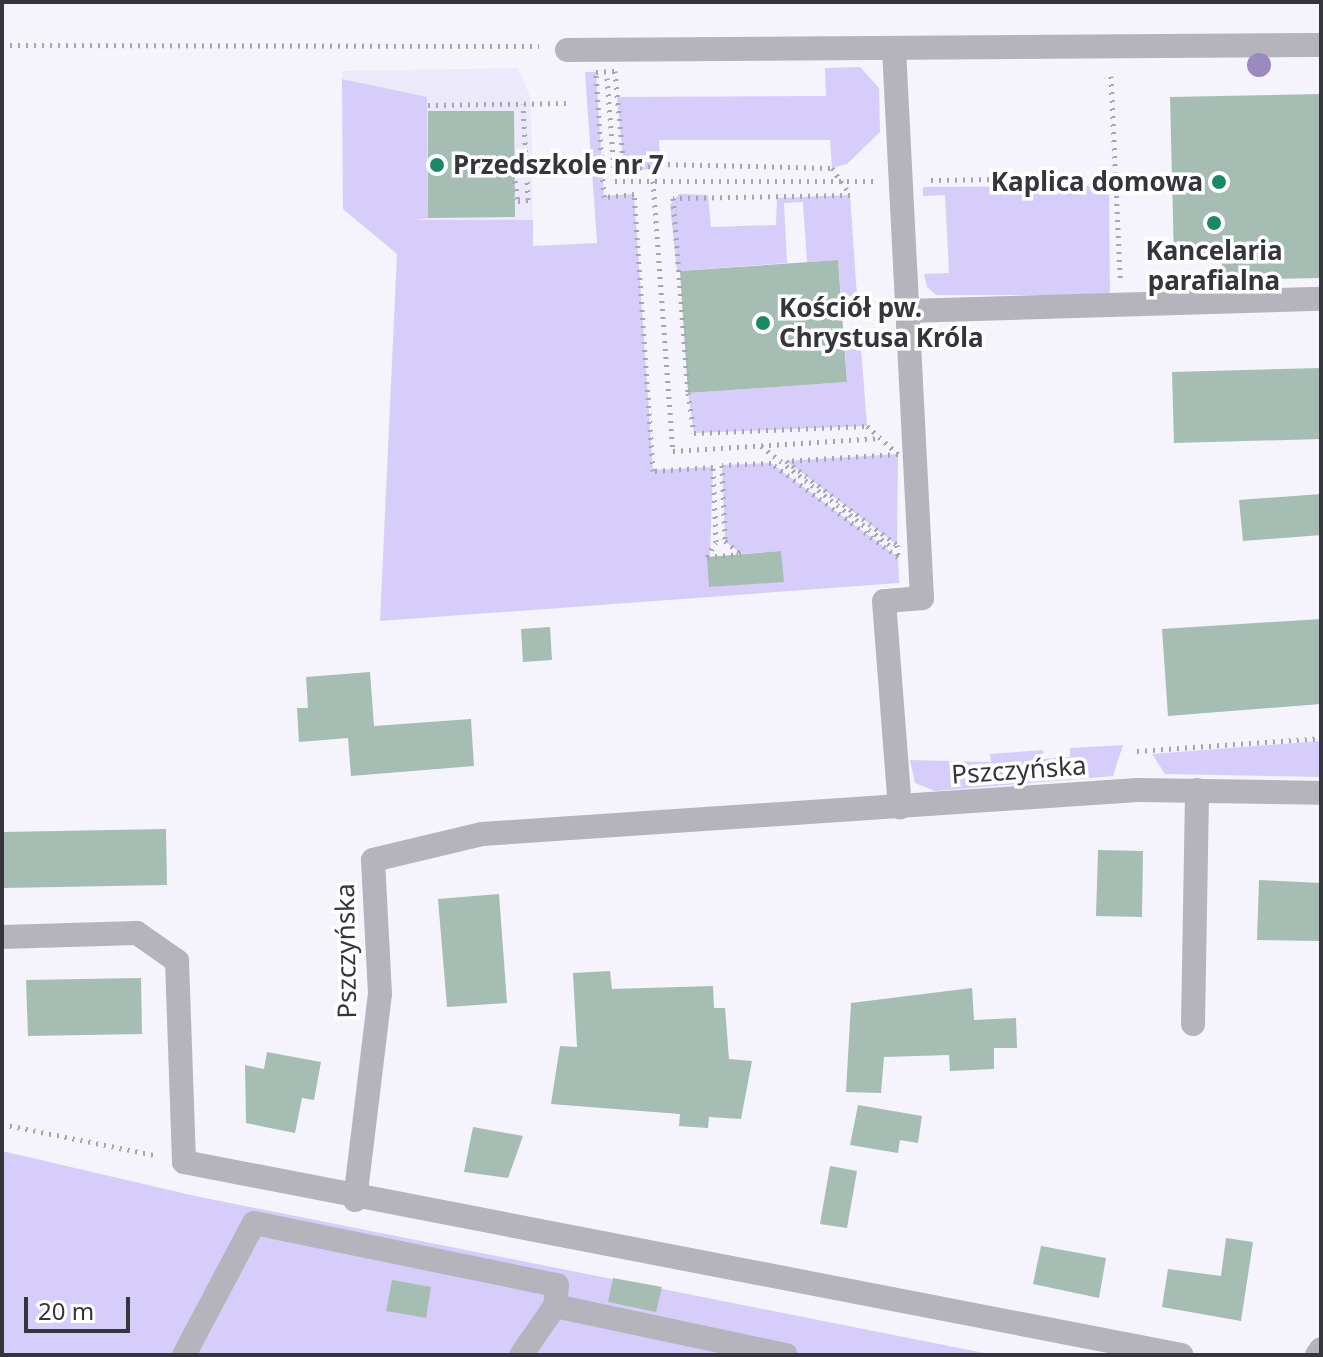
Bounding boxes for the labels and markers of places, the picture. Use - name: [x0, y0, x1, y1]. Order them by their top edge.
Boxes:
- place label: Przedszkole nr 7: [453, 149, 664, 181]
- marker: Przedszkole nr 7: [428, 156, 446, 174]
- place label: Kaplica domowa: [991, 166, 1203, 198]
- marker: Kaplica domowa: [1210, 173, 1228, 191]
- marker: Kancelaria parafialna: [1205, 214, 1223, 232]
- place label: Kancelaria parafialna: [1146, 235, 1282, 296]
- place label: Kościół pw. Chrystusa Króla: [779, 292, 984, 354]
- marker: Kościół pw. Chrystusa Króla: [754, 314, 772, 332]

